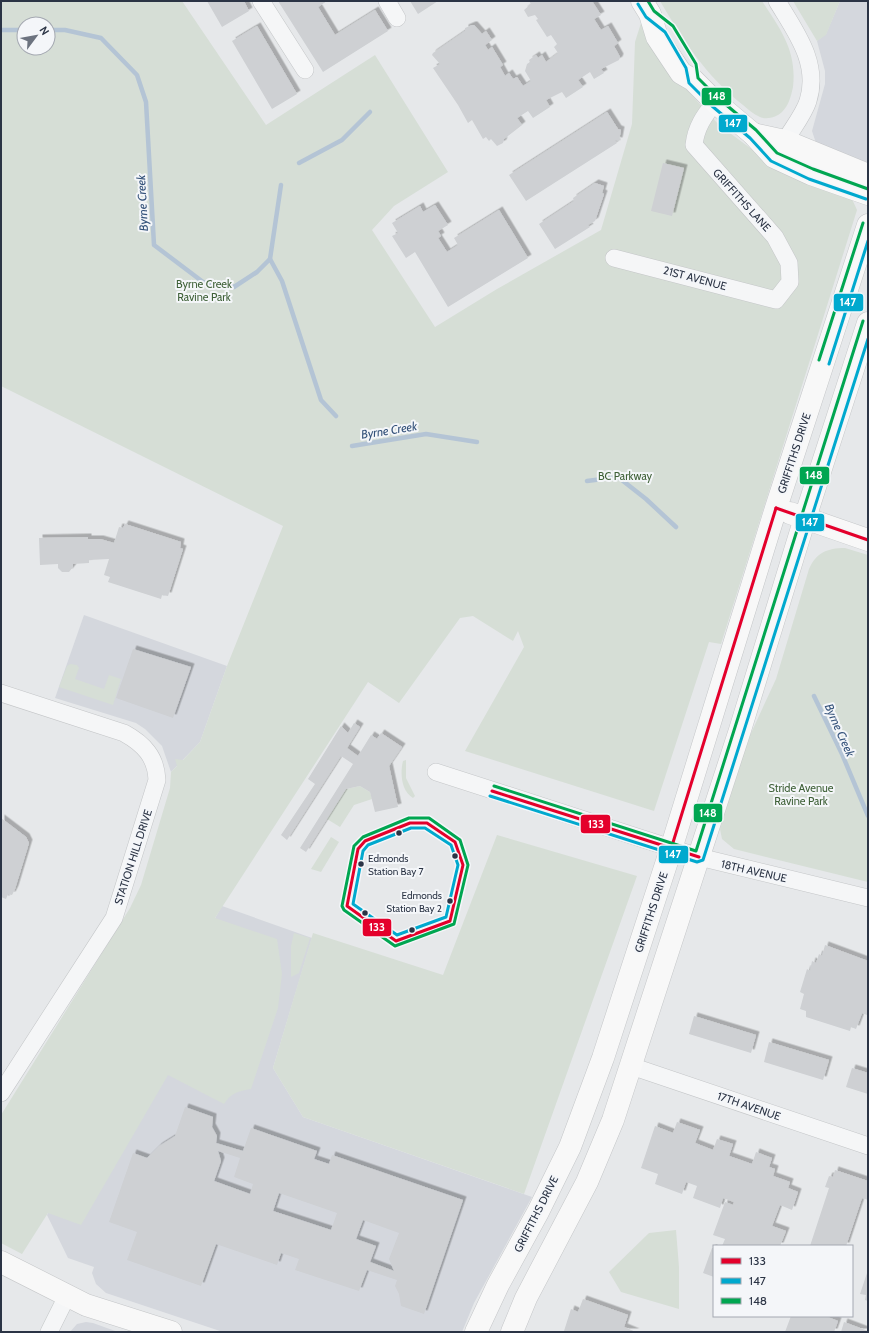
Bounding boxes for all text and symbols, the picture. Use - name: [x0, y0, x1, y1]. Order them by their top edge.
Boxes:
- north arrow: [16, 16, 56, 56]
- text: N: [36, 24, 52, 38]
- line badge: 148: [701, 87, 732, 106]
- text: 148: [708, 89, 726, 103]
- line badge: 147: [718, 114, 748, 133]
- text: 147: [725, 116, 742, 130]
- street label: GRIFFITHS LANE: [710, 166, 774, 234]
- water label: Byrne Creek: [133, 174, 151, 232]
- street label: 21ST AVENUE: [662, 263, 728, 293]
- park label: Byrne Creek Ravine Park: [176, 277, 232, 304]
- line badge: 147: [833, 293, 864, 312]
- text: 147: [840, 295, 857, 309]
- street label: GRIFFITHS DRIVE: [774, 411, 814, 495]
- water label: Byrne Creek: [360, 418, 419, 442]
- line badge: 148: [799, 466, 830, 485]
- text: 148: [805, 468, 823, 482]
- park label: BC Parkway: [598, 469, 653, 483]
- line badge: 147: [795, 513, 825, 532]
- text: 147: [802, 515, 819, 529]
- water label: Byrne Creek: [822, 701, 859, 760]
- park label: Stride Avenue Ravine Park: [769, 781, 834, 808]
- line badge: 148: [693, 803, 723, 823]
- text: 148: [699, 806, 717, 820]
- street label: STATION HILL DRIVE: [111, 807, 155, 907]
- line badge: 133: [580, 814, 611, 834]
- text: 133: [588, 817, 604, 831]
- unlabelled marker: [394, 828, 404, 838]
- line badge: 147: [658, 845, 689, 864]
- text: 147: [665, 847, 682, 861]
- unlabelled marker: [450, 851, 460, 861]
- place label: Edmonds Station Bay 7: [368, 852, 424, 878]
- street label: 18TH AVENUE: [720, 857, 788, 885]
- marker: Edmonds Station Bay 7: [356, 859, 366, 869]
- street label: GRIFFITHS DRIVE: [631, 870, 671, 954]
- place label: Edmonds Station Bay 2: [386, 889, 442, 915]
- marker: Edmonds Station Bay 2: [445, 896, 455, 906]
- unlabelled marker: [360, 908, 370, 918]
- line badge: 133: [362, 918, 392, 937]
- text: 133: [369, 920, 385, 934]
- unlabelled marker: [407, 925, 417, 935]
- street label: 17TH AVENUE: [715, 1089, 783, 1123]
- street label: GRIFFITHS DRIVE: [511, 1173, 561, 1255]
- legend: [713, 1245, 853, 1317]
- text: 133: [749, 1253, 766, 1268]
- text: 147: [749, 1273, 766, 1288]
- text: 148: [749, 1293, 767, 1308]

